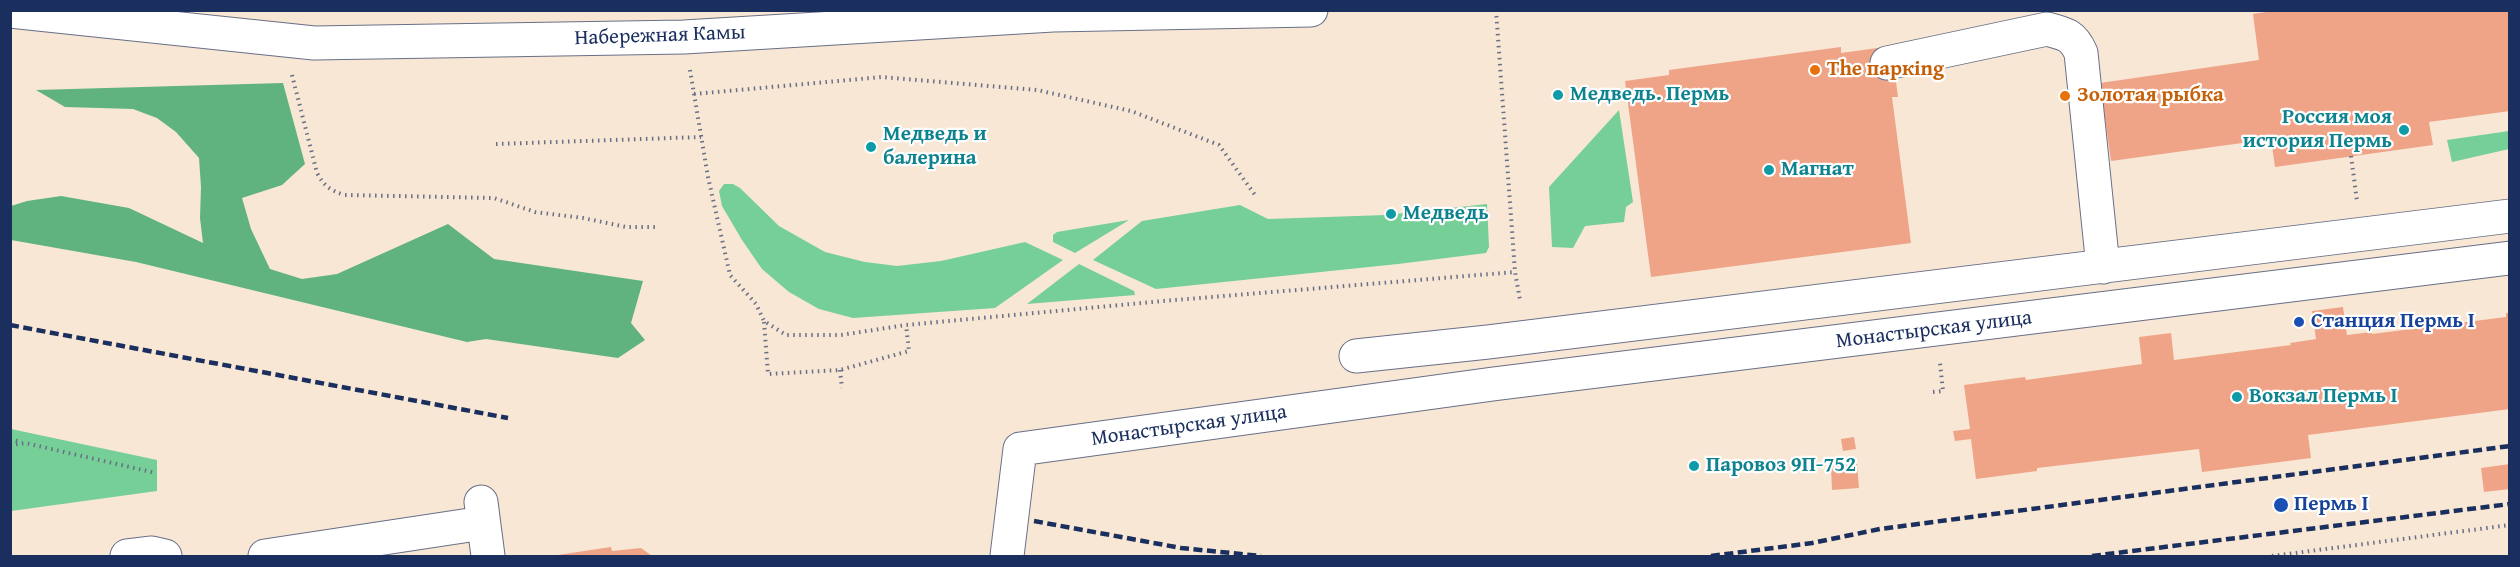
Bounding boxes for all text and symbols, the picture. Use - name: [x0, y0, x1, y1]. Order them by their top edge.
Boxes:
- street label: Набережная Камы: [574, 20, 746, 52]
- place label: The паркing: [1827, 57, 1944, 83]
- marker: The паркing: [1808, 63, 1822, 77]
- place label: Медведь. Пермь: [1570, 82, 1729, 108]
- place label: Золотая рыбка: [2077, 83, 2224, 109]
- marker: Медведь. Пермь: [1551, 88, 1565, 102]
- marker: Золотая рыбка: [2058, 89, 2072, 103]
- place label: Россия моя история Пермь: [2243, 105, 2392, 155]
- place label: Медведь и балерина: [883, 122, 987, 172]
- marker: Россия моя история Пермь: [2397, 123, 2411, 137]
- marker: Медведь и балерина: [864, 140, 878, 154]
- place label: Магнат: [1781, 157, 1854, 183]
- marker: Магнат: [1762, 163, 1776, 177]
- place label: Медведь: [1403, 201, 1489, 227]
- marker: Медведь: [1384, 207, 1398, 221]
- street label: Монастырская улица: [1835, 305, 2033, 355]
- place label: Станция Пермь I: [2311, 309, 2475, 335]
- marker: Станция Пермь I: [2292, 315, 2306, 329]
- place label: Вокзал Пермь I: [2249, 384, 2398, 410]
- marker: Вокзал Пермь I: [2230, 390, 2244, 404]
- street label: Монастырская улица: [1090, 400, 1288, 452]
- place label: Паровоз 9П-752: [1706, 453, 1856, 479]
- marker: Паровоз 9П-752: [1687, 459, 1701, 473]
- place label: Пермь I: [2294, 492, 2369, 518]
- marker: Пермь I: [2272, 496, 2290, 514]

